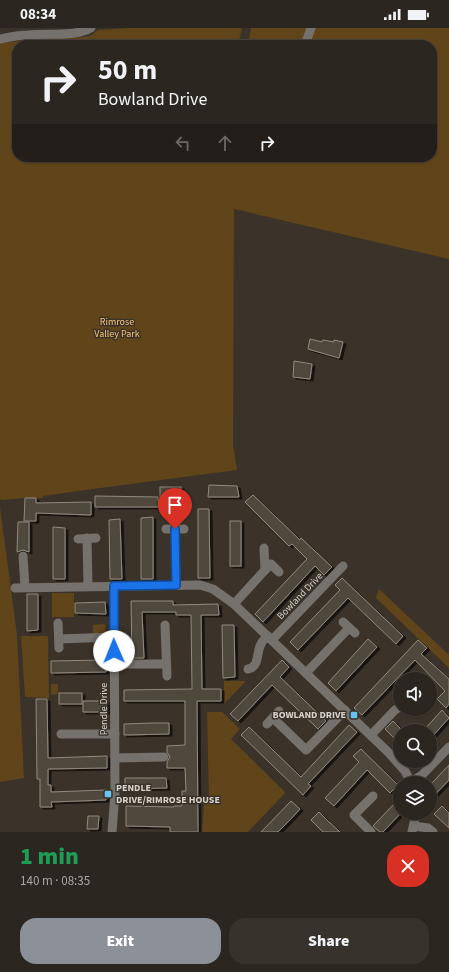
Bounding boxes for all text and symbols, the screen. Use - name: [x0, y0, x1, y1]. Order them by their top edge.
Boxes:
- text: 08:34: [20, 4, 56, 25]
- text: 50 m: [98, 50, 157, 90]
- icon: right: [32, 56, 84, 108]
- text: Bowland Drive: [98, 87, 207, 112]
- icon: left: [172, 132, 194, 154]
- icon: ahead: [214, 132, 236, 154]
- icon: right: [256, 132, 278, 154]
- park label: Rimrose Valley Park: [94, 315, 140, 341]
- pin: [158, 488, 192, 529]
- icon: arrive: [164, 494, 186, 516]
- street label: Bowland Drive: [274, 569, 326, 623]
- position arrow: [93, 630, 135, 672]
- map controls: [393, 672, 437, 820]
- button: sound: [393, 672, 437, 716]
- street label: Pendle Drive: [97, 683, 111, 735]
- place label: BOWLAND DRIVE: [273, 708, 346, 722]
- marker: BOWLAND DRIVE: [349, 710, 359, 720]
- button: search: [393, 724, 437, 768]
- button: layers: [393, 776, 437, 820]
- place label: PENDLE DRIVE/RIMROSE HOUSE: [116, 781, 220, 807]
- marker: PENDLE DRIVE/RIMROSE HOUSE: [103, 789, 113, 799]
- text: 1 min: [20, 839, 79, 874]
- button: close: [387, 845, 429, 887]
- text: 140 m · 08:35: [20, 872, 90, 890]
- button: Exit: [20, 918, 221, 964]
- button: Share: [229, 918, 429, 964]

